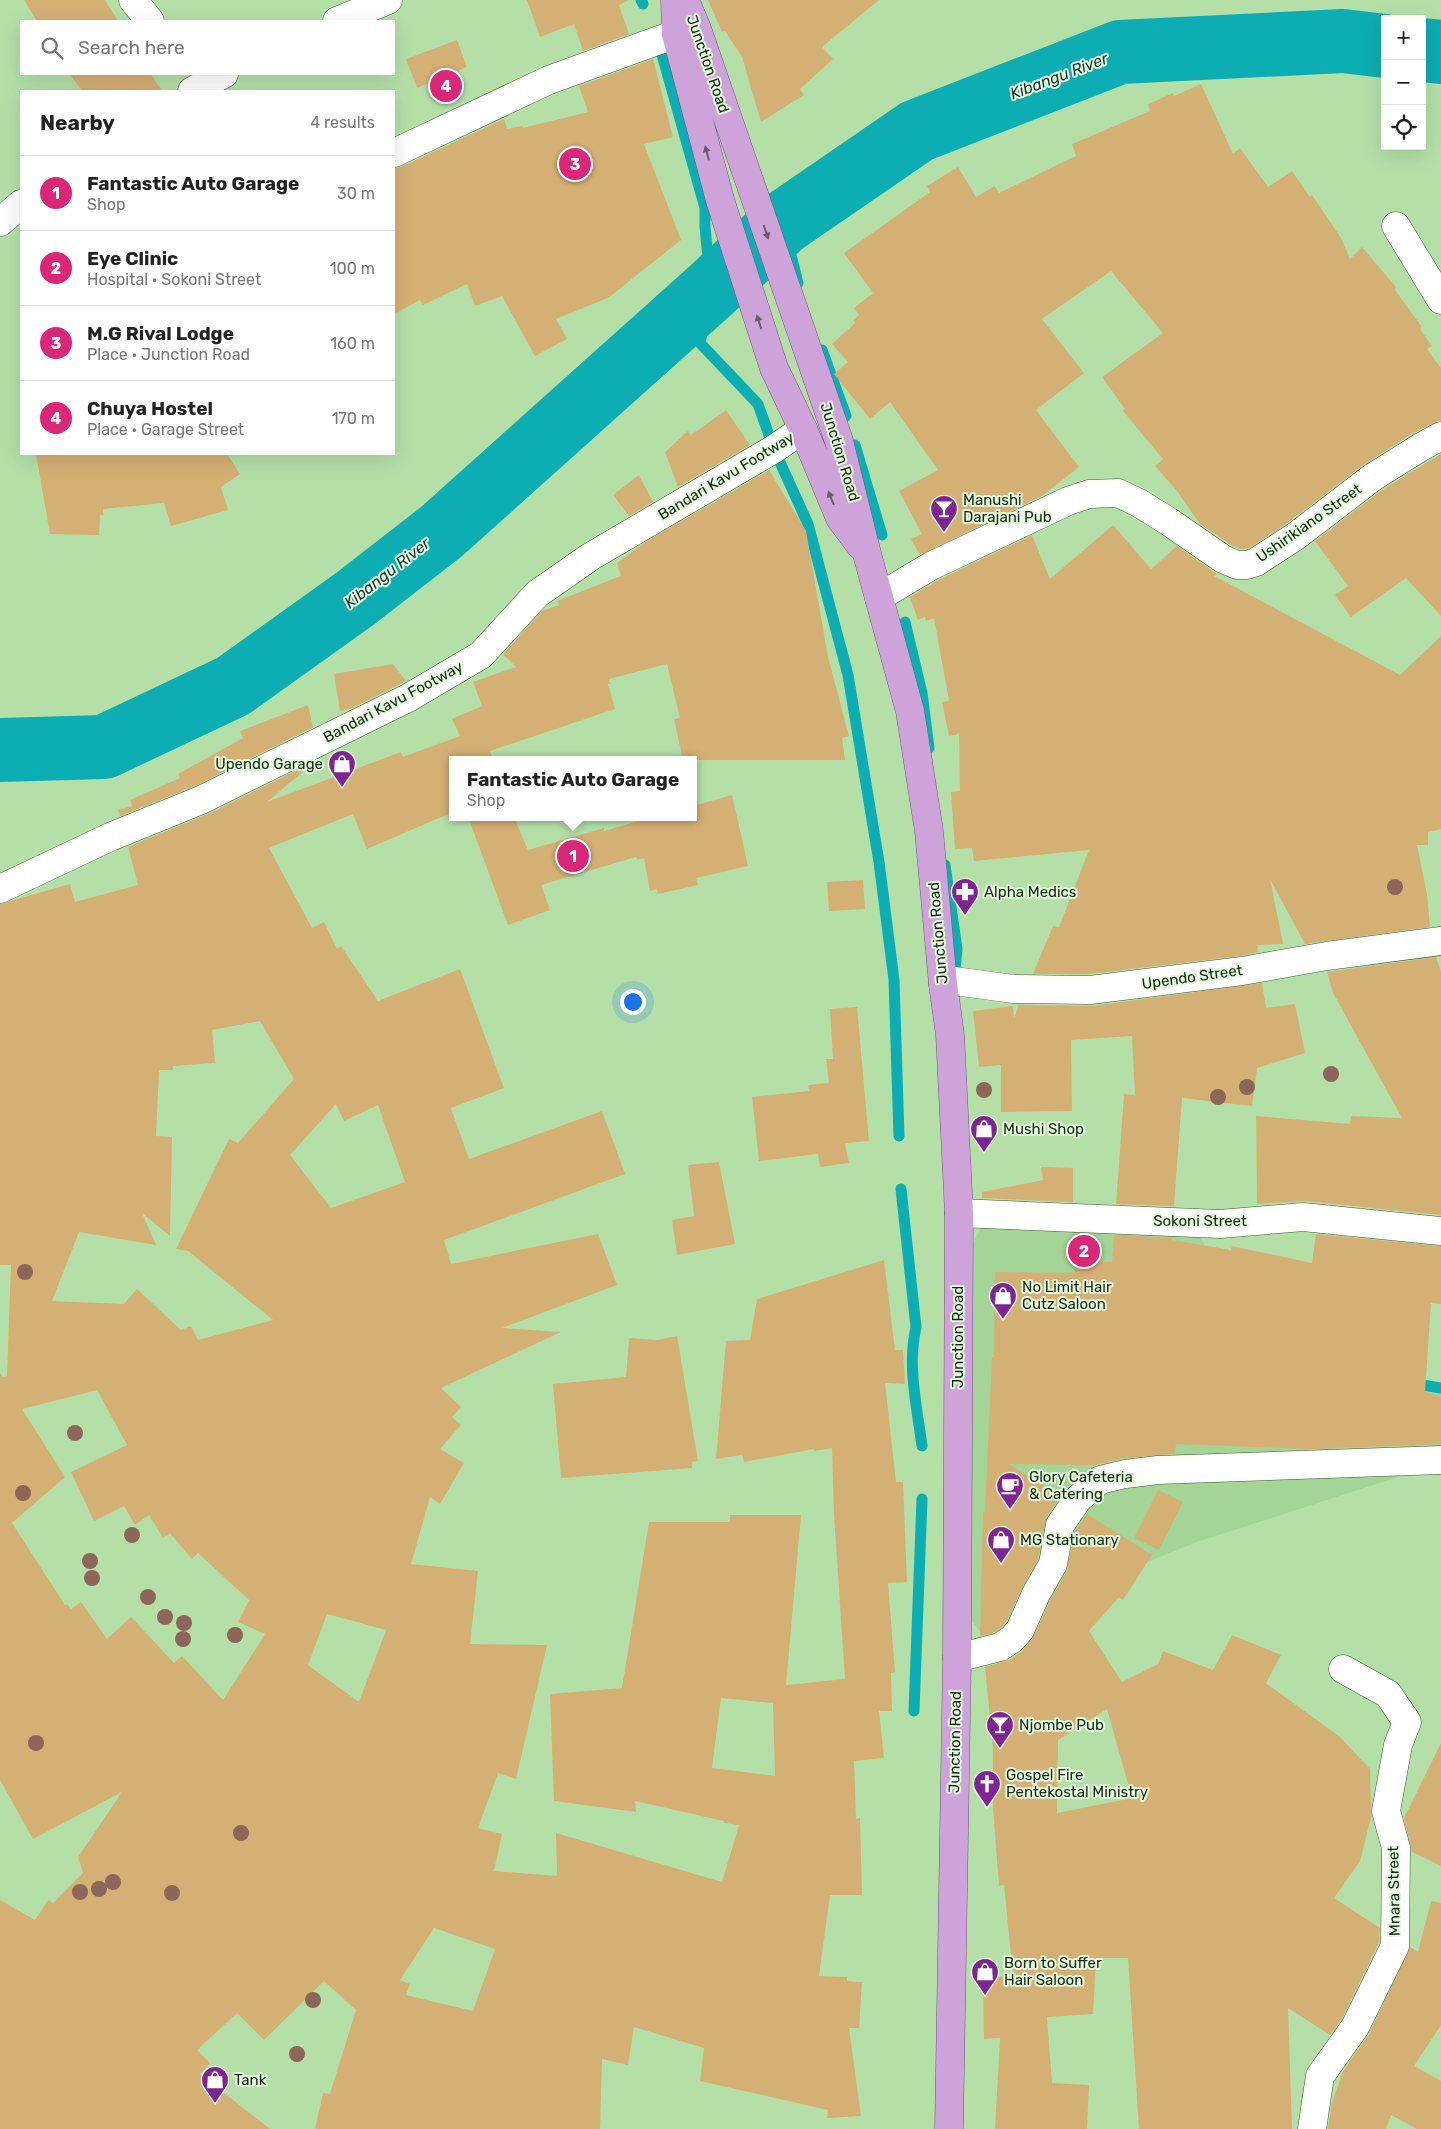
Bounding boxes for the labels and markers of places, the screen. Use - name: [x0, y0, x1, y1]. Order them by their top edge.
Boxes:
- pin: 4: [430, 67, 462, 105]
- pin: 3: [559, 145, 591, 183]
- place label: Manushi Darajani Pub: [963, 491, 1052, 526]
- bar icon: Manushi Darajani Pub: [929, 494, 959, 533]
- shop icon: Upendo Garage: [327, 749, 357, 788]
- place label: Upendo Garage: [215, 755, 323, 773]
- pin: 1: [557, 837, 589, 875]
- pharmacy icon: Alpha Medics: [950, 877, 980, 916]
- place label: Alpha Medics: [984, 883, 1077, 901]
- shop icon: Mushi Shop: [969, 1114, 999, 1153]
- place label: Mushi Shop: [1003, 1120, 1084, 1138]
- pin: 2: [1068, 1232, 1100, 1270]
- place label: No Limit Hair Cutz Saloon: [1022, 1278, 1112, 1313]
- shop icon: No Limit Hair Cutz Saloon: [988, 1281, 1018, 1320]
- place label: Glory Cafeteria & Catering: [1029, 1468, 1133, 1503]
- cafe icon: Glory Cafeteria & Catering: [995, 1471, 1025, 1510]
- shop icon: MG Stationary: [986, 1525, 1016, 1564]
- place label: MG Stationary: [1020, 1531, 1119, 1549]
- bar icon: Njombe Pub: [985, 1710, 1015, 1749]
- place label: Njombe Pub: [1019, 1716, 1104, 1734]
- place label: Gospel Fire Pentekostal Ministry: [1006, 1766, 1148, 1801]
- church icon: Gospel Fire Pentekostal Ministry: [972, 1769, 1002, 1808]
- place label: Born to Suffer Hair Saloon: [1004, 1954, 1102, 1989]
- shop icon: Born to Suffer Hair Saloon: [970, 1957, 1000, 1996]
- shop icon: Tank: [200, 2065, 230, 2104]
- place label: Tank: [234, 2071, 267, 2089]

